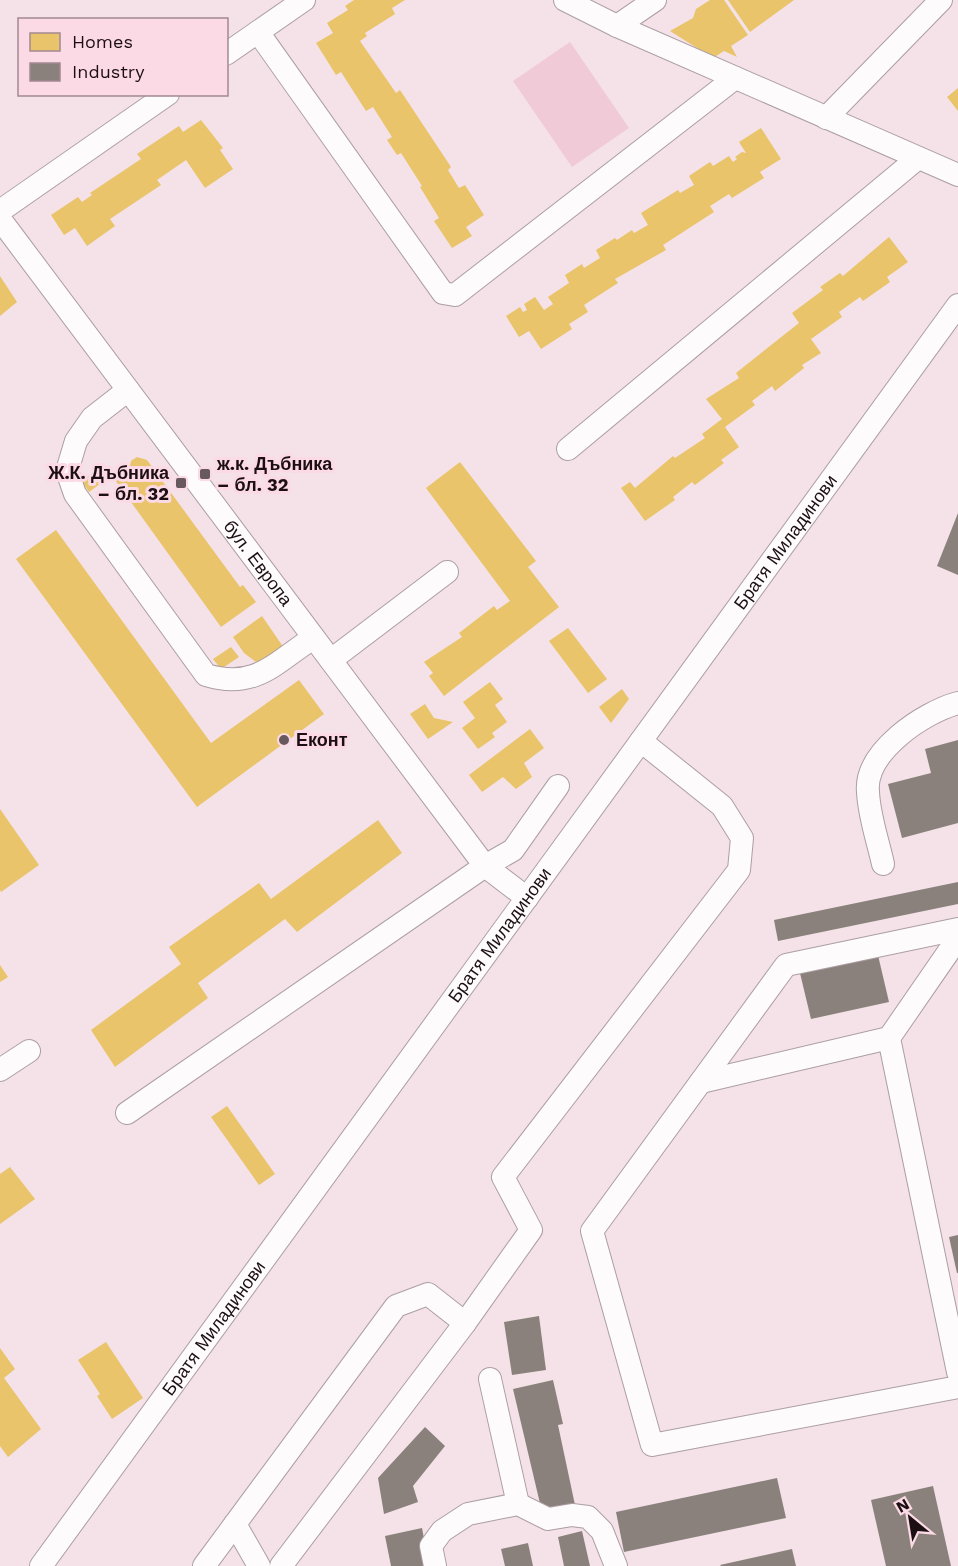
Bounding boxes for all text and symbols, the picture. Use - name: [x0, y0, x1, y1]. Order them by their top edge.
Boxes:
- legend: [18, 18, 228, 96]
- text: Homes: [72, 31, 133, 52]
- text: Industry: [72, 61, 145, 82]
- place label: ж.к. Дъбника – бл. 32: [216, 453, 333, 495]
- place label: Ж.К. Дъбника – бл. 32: [47, 462, 170, 504]
- marker: ж.к. Дъбника – бл. 32: [198, 467, 212, 481]
- street label: Братя Миладинови: [729, 470, 841, 613]
- marker: Ж.К. Дъбника – бл. 32: [174, 476, 188, 490]
- street label: бул. Европа: [220, 516, 298, 610]
- place label: Еконт: [296, 729, 348, 750]
- marker: Еконт: [277, 733, 291, 747]
- street label: Братя Миладинови: [443, 863, 555, 1006]
- street label: Братя Миладинови: [158, 1257, 269, 1399]
- north arrow: [880, 1488, 940, 1548]
- text: N: [893, 1494, 913, 1517]

